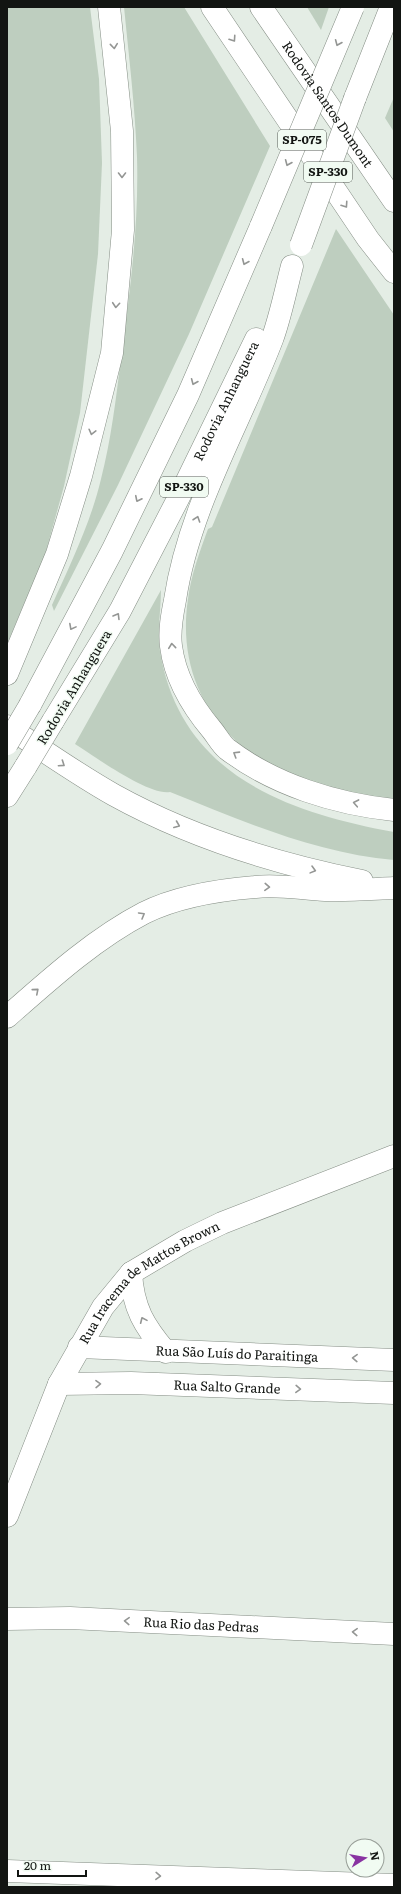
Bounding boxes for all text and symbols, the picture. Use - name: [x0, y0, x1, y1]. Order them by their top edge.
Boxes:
- one-way arrow: [228, 35, 235, 42]
- street label: Rodovia Santos Dumont: [278, 37, 379, 172]
- one-way arrow: [335, 39, 343, 46]
- one-way arrow: [109, 43, 118, 49]
- road number: SP-075: [278, 130, 326, 150]
- one-way arrow: [284, 159, 292, 166]
- road number: SP-330: [304, 162, 352, 182]
- one-way arrow: [118, 172, 126, 178]
- one-way arrow: [340, 201, 348, 208]
- one-way arrow: [242, 259, 250, 266]
- one-way arrow: [112, 302, 121, 308]
- street label: Rodovia Anhanguera: [188, 338, 263, 464]
- one-way arrow: [191, 377, 199, 385]
- one-way arrow: [88, 429, 97, 436]
- road number: SP-330: [160, 477, 208, 497]
- one-way arrow: [135, 494, 143, 502]
- one-way arrow: [192, 516, 201, 523]
- one-way arrow: [113, 613, 120, 620]
- one-way arrow: [69, 623, 77, 630]
- street label: Rodovia Anhanguera: [32, 626, 115, 748]
- one-way arrow: [167, 643, 176, 649]
- one-way arrow: [233, 751, 240, 759]
- one-way arrow: [58, 759, 65, 766]
- one-way arrow: [352, 800, 359, 808]
- one-way arrow: [173, 820, 180, 828]
- one-way arrow: [310, 865, 317, 874]
- one-way arrow: [264, 883, 270, 891]
- one-way arrow: [138, 913, 145, 920]
- one-way arrow: [31, 988, 39, 996]
- street label: Rua Iracema de Mattos Brown: [74, 1216, 223, 1347]
- one-way arrow: [140, 1317, 148, 1325]
- street label: Rua São Luís do Paraitinga: [155, 1340, 319, 1366]
- one-way arrow: [352, 1354, 358, 1363]
- street label: Rua Salto Grande: [173, 1375, 281, 1398]
- one-way arrow: [95, 1380, 101, 1388]
- one-way arrow: [295, 1385, 301, 1393]
- street label: Rua Rio das Pedras: [143, 1612, 259, 1636]
- one-way arrow: [124, 1616, 130, 1625]
- one-way arrow: [352, 1628, 358, 1636]
- north arrow: [345, 1838, 385, 1878]
- text: N: [367, 1850, 385, 1862]
- scale bar: [18, 1852, 86, 1878]
- text: 20 m: [24, 1856, 51, 1874]
- one-way arrow: [155, 1872, 161, 1881]

